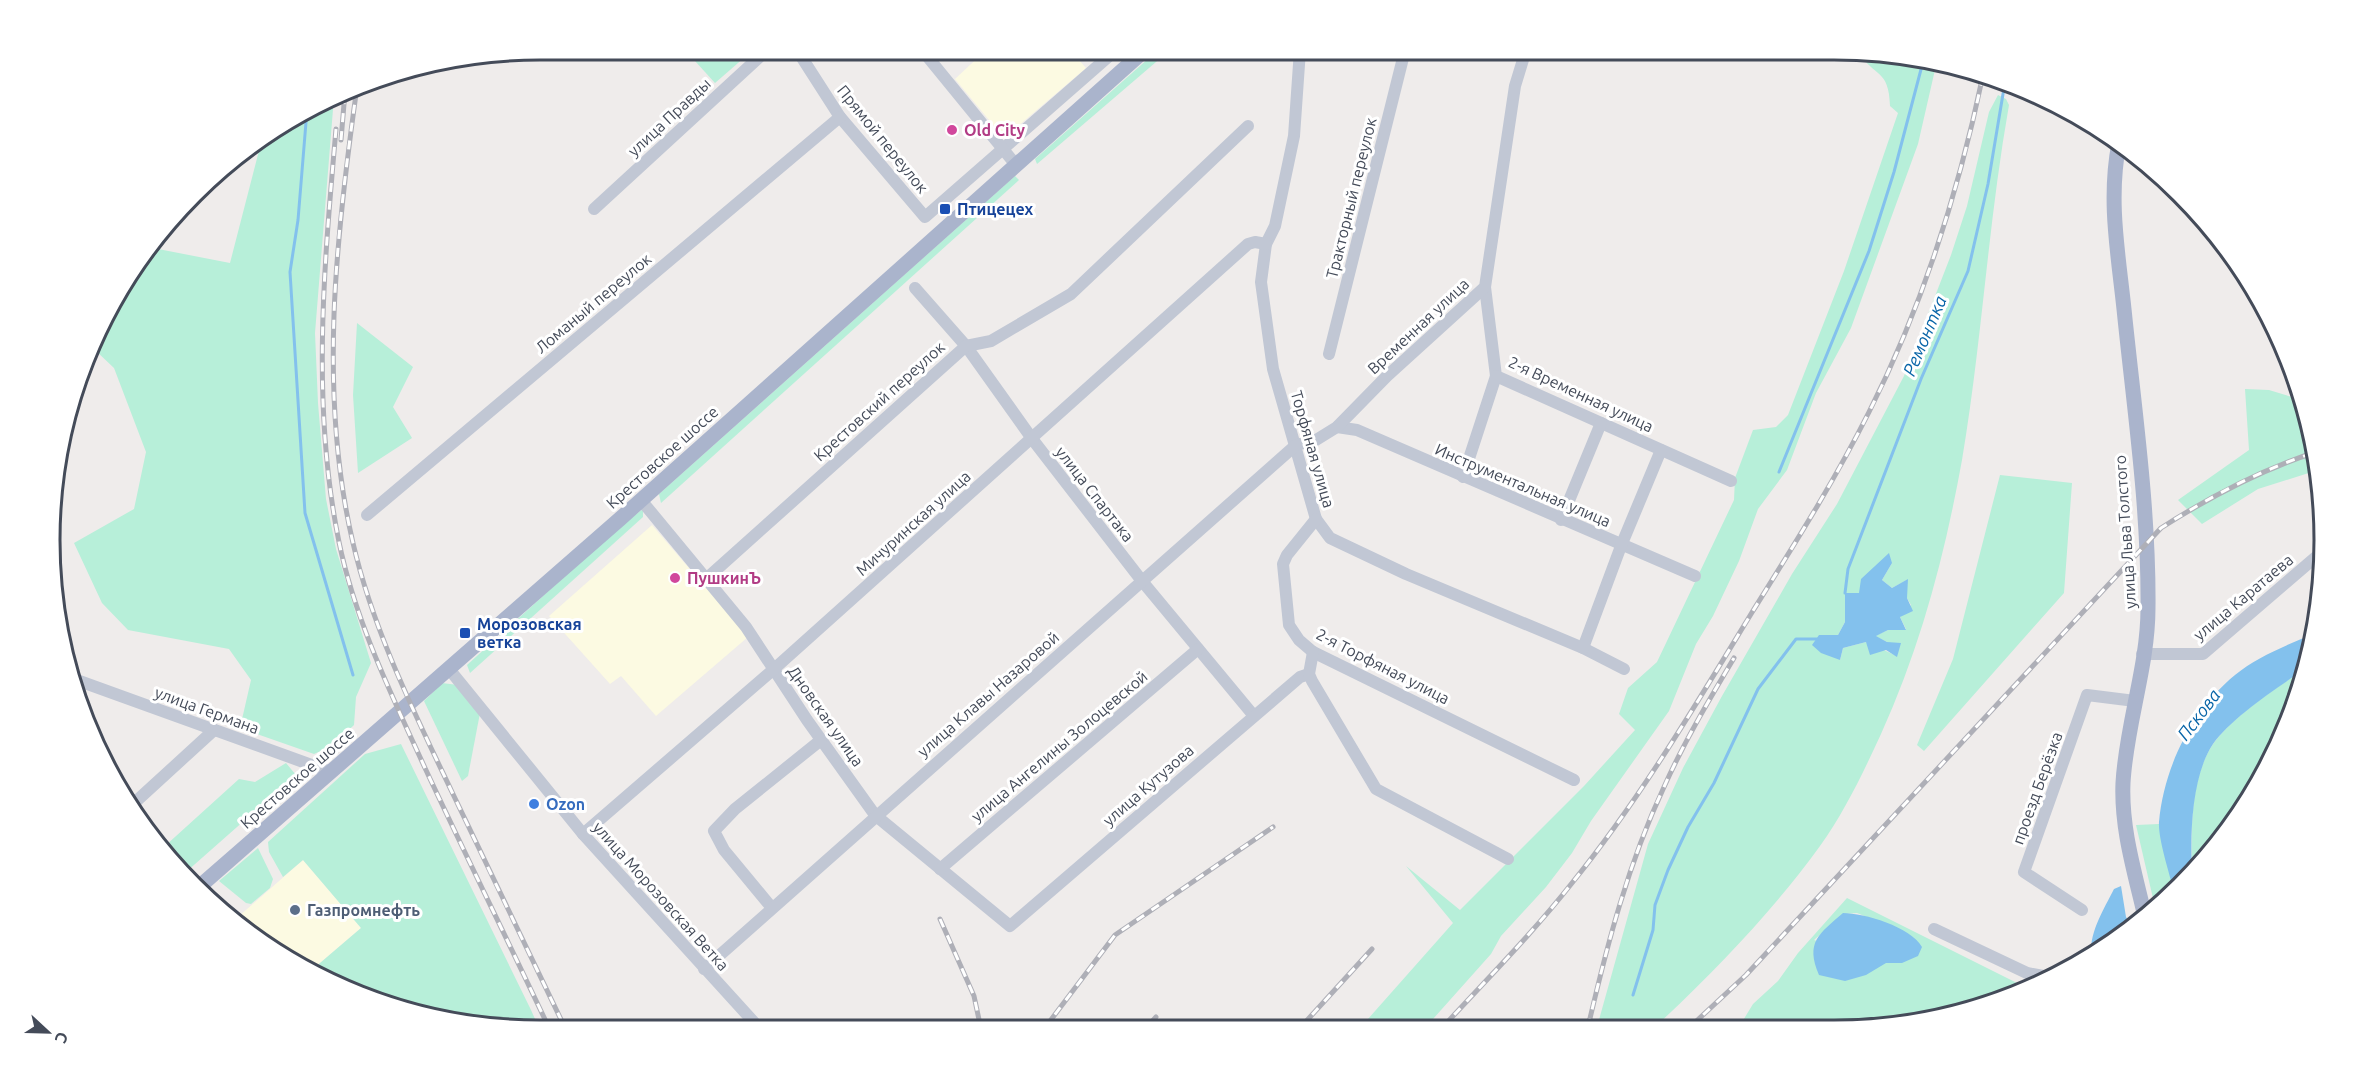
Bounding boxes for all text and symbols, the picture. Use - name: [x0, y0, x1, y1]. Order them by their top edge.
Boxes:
- street label: улица Правды: [624, 74, 714, 160]
- street label: Прямой переулок: [834, 81, 932, 197]
- street label: Тракторный переулок: [1322, 116, 1380, 280]
- place label: Old City: [964, 121, 1026, 139]
- marker: Old City: [945, 123, 959, 137]
- place label: Птицецех: [957, 200, 1033, 218]
- marker: Птицецех: [938, 202, 952, 216]
- street label: Ломаный переулок: [532, 249, 654, 357]
- street label: Временная улица: [1364, 274, 1472, 378]
- water label: Ремонтка: [1898, 292, 1950, 379]
- street label: Крестовский переулок: [810, 338, 948, 464]
- street label: 2-я Временная улица: [1506, 353, 1656, 435]
- street label: Торфяная улица: [1288, 388, 1338, 510]
- street label: Крестовское шоссе: [602, 402, 722, 512]
- street label: Инструментальная улица: [1432, 440, 1614, 530]
- street label: улица Спартака: [1052, 443, 1138, 545]
- street label: улица Льва Толстого: [2111, 454, 2139, 610]
- street label: Мичуринская улица: [852, 467, 974, 579]
- street label: улица Каратаева: [2190, 550, 2296, 644]
- place label: ПушкинЪ: [687, 569, 761, 587]
- marker: ПушкинЪ: [668, 571, 682, 585]
- place label: Морозовская ветка: [477, 615, 582, 651]
- street label: 2-я Торфяная улица: [1313, 625, 1453, 707]
- marker: Морозовская ветка: [458, 626, 472, 640]
- street label: улица Клавы Назаровой: [914, 628, 1062, 760]
- street label: Дновская улица: [785, 662, 867, 770]
- street label: улица Ангелины Золоцевской: [967, 667, 1151, 825]
- street label: улица Германа: [152, 683, 262, 737]
- water label: Пскова: [2173, 685, 2224, 744]
- street label: Крестовское шоссе: [237, 724, 357, 832]
- street label: проезд Берёзка: [2008, 729, 2066, 847]
- street label: улица Кутузова: [1099, 741, 1197, 829]
- place label: Ozon: [546, 795, 585, 813]
- marker: Ozon: [527, 797, 541, 811]
- street label: улица Морозовская Ветка: [589, 818, 733, 974]
- place label: Газпромнефть: [307, 901, 420, 919]
- marker: Газпромнефть: [288, 903, 302, 917]
- north arrow: [18, 1002, 78, 1062]
- text: С: [52, 1030, 72, 1046]

